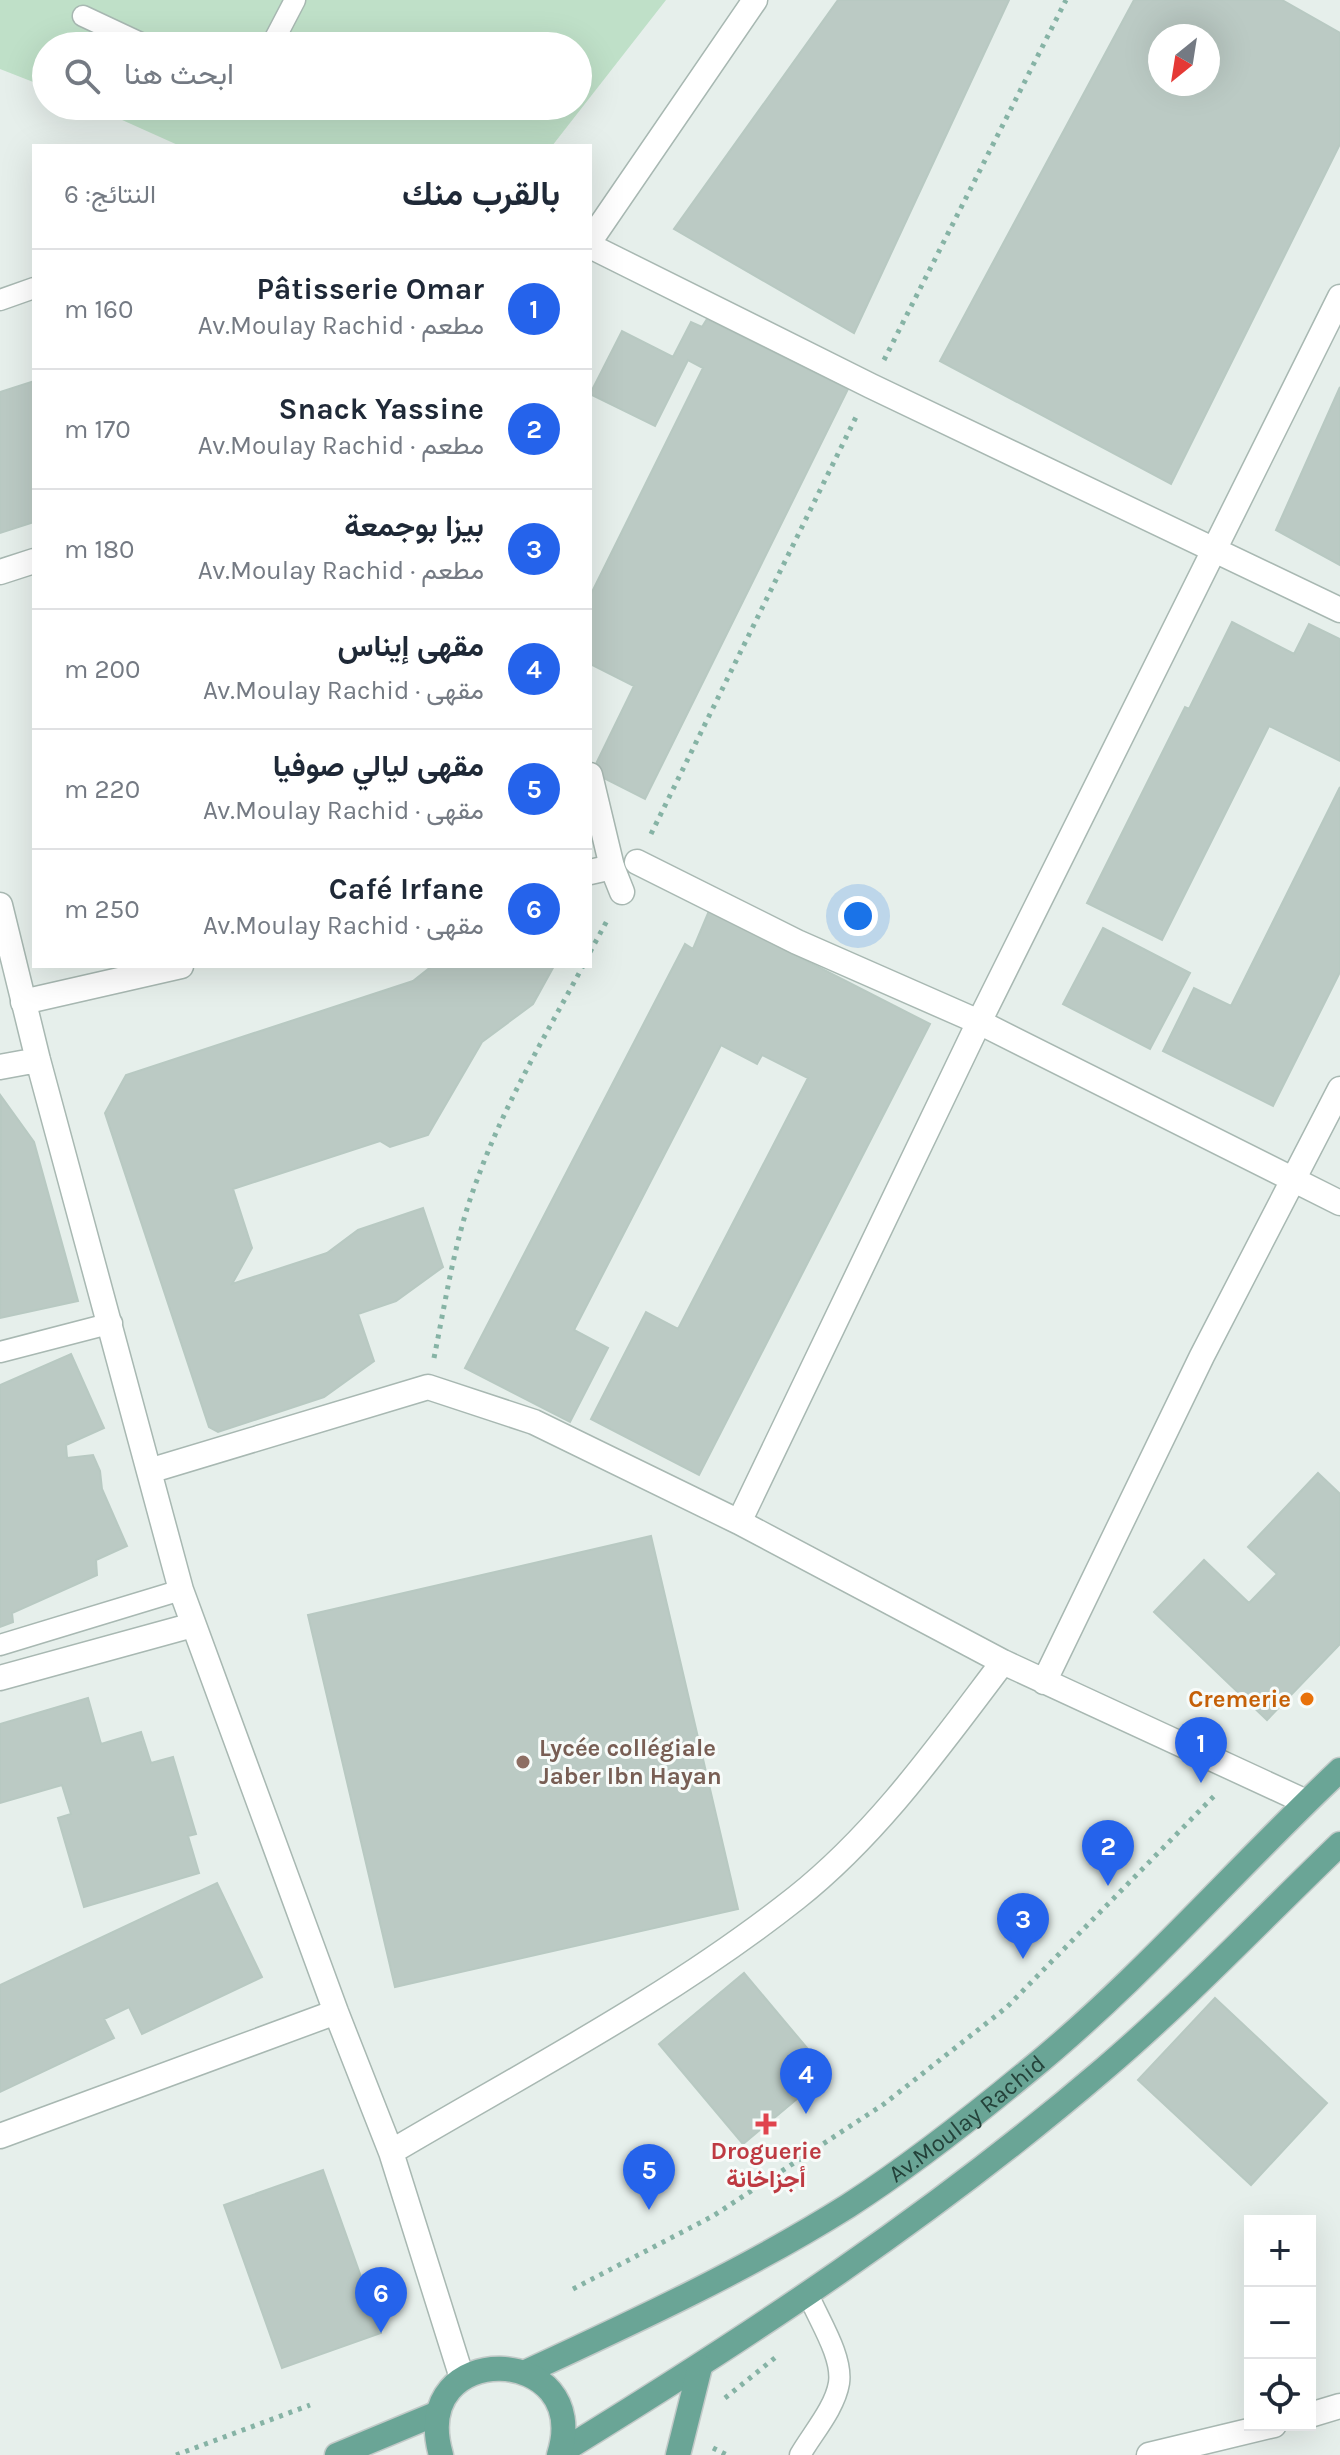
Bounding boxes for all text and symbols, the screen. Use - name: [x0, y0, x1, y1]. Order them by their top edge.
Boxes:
- north arrow: [1148, 24, 1220, 96]
- search box: [32, 32, 592, 120]
- icon: search: [60, 54, 104, 98]
- text: ابحث هنا: [124, 56, 234, 92]
- text: بالقرب منك: [402, 174, 560, 214]
- text: النتائج: 6: [64, 179, 156, 210]
- text: Pâtisserie Omar: [256, 271, 484, 307]
- text: 160 m: [64, 294, 133, 325]
- text: 1: [529, 294, 539, 325]
- text: مطعم · Av.Moulay Rachid: [198, 310, 484, 341]
- text: Snack Yassine: [278, 391, 484, 427]
- text: 170 m: [64, 414, 131, 445]
- text: 2: [526, 414, 542, 445]
- text: مطعم · Av.Moulay Rachid: [198, 430, 484, 461]
- text: بيزا بوجمعة: [344, 508, 484, 544]
- text: 180 m: [64, 534, 135, 565]
- text: 3: [526, 534, 542, 565]
- text: مطعم · Av.Moulay Rachid: [198, 555, 484, 586]
- text: مقهى إيناس: [338, 628, 484, 664]
- text: 200 m: [64, 654, 140, 685]
- text: 4: [526, 654, 542, 685]
- text: مقهى · Av.Moulay Rachid: [203, 675, 484, 706]
- text: مقهى ليالي صوفيا: [273, 748, 484, 784]
- text: 220 m: [64, 774, 140, 805]
- text: 5: [526, 774, 542, 805]
- text: مقهى · Av.Moulay Rachid: [203, 795, 484, 826]
- text: Café Irfane: [329, 871, 484, 907]
- text: 250 m: [64, 894, 140, 925]
- text: 6: [526, 894, 542, 925]
- your location: [838, 896, 878, 936]
- text: مقهى · Av.Moulay Rachid: [203, 910, 484, 941]
- place label: Cremerie: [1188, 1685, 1291, 1713]
- marker: Cremerie: [1298, 1690, 1316, 1708]
- pin: 1: [1175, 1717, 1227, 1783]
- place label: Lycée collégiale Jaber Ibn Hayan: [539, 1734, 722, 1790]
- marker: Lycée collégiale Jaber Ibn Hayan: [514, 1753, 532, 1771]
- pin: 2: [1082, 1820, 1134, 1886]
- pin: 3: [997, 1893, 1049, 1959]
- pin: 4: [780, 2048, 832, 2114]
- street label: Av.Moulay Rachid: [883, 2049, 1051, 2188]
- marker: Droguerie أجزاخانة: [757, 2115, 775, 2133]
- place label: Droguerie أجزاخانة: [710, 2137, 822, 2194]
- pin: 5: [623, 2144, 675, 2210]
- map controls: [1244, 2215, 1316, 2431]
- button: +: [1244, 2215, 1316, 2287]
- pin: 6: [355, 2267, 407, 2333]
- button: −: [1244, 2287, 1316, 2359]
- button: locate: [1244, 2359, 1316, 2431]

